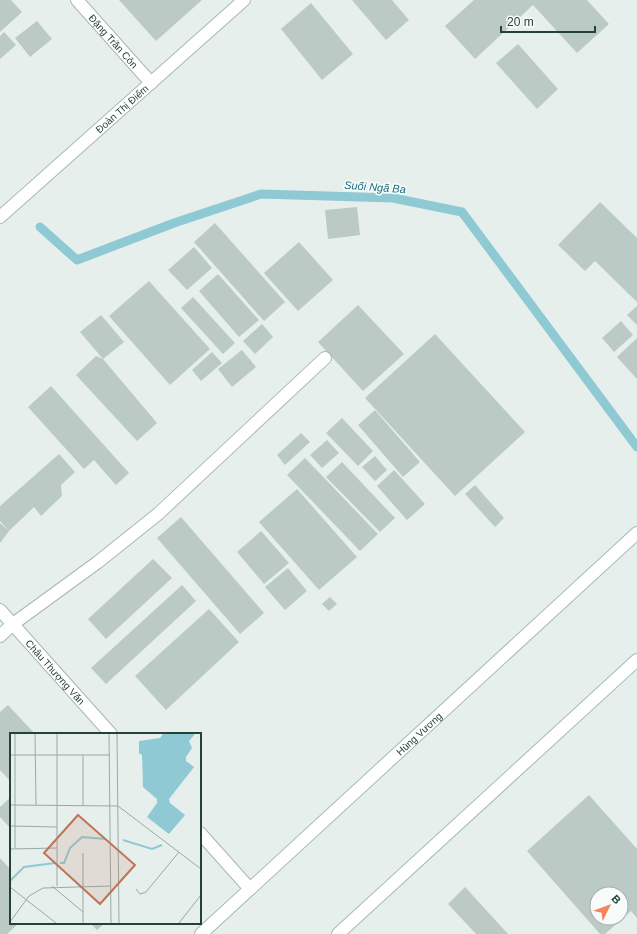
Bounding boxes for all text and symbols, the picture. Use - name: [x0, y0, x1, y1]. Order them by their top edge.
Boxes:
- scale bar: [501, 8, 595, 34]
- street label: Đặng Trần Côn: [87, 12, 140, 70]
- text: 20 m: [507, 15, 534, 29]
- street label: Đoàn Thị Điểm: [94, 83, 151, 135]
- water label: Suối Ngã Ba: [344, 179, 406, 195]
- street label: Châu Thượng Văn: [23, 638, 87, 707]
- street label: Hùng Vương: [394, 710, 444, 758]
- inset map: [10, 733, 201, 924]
- north arrow: [589, 886, 629, 926]
- text: B: [609, 892, 624, 906]

